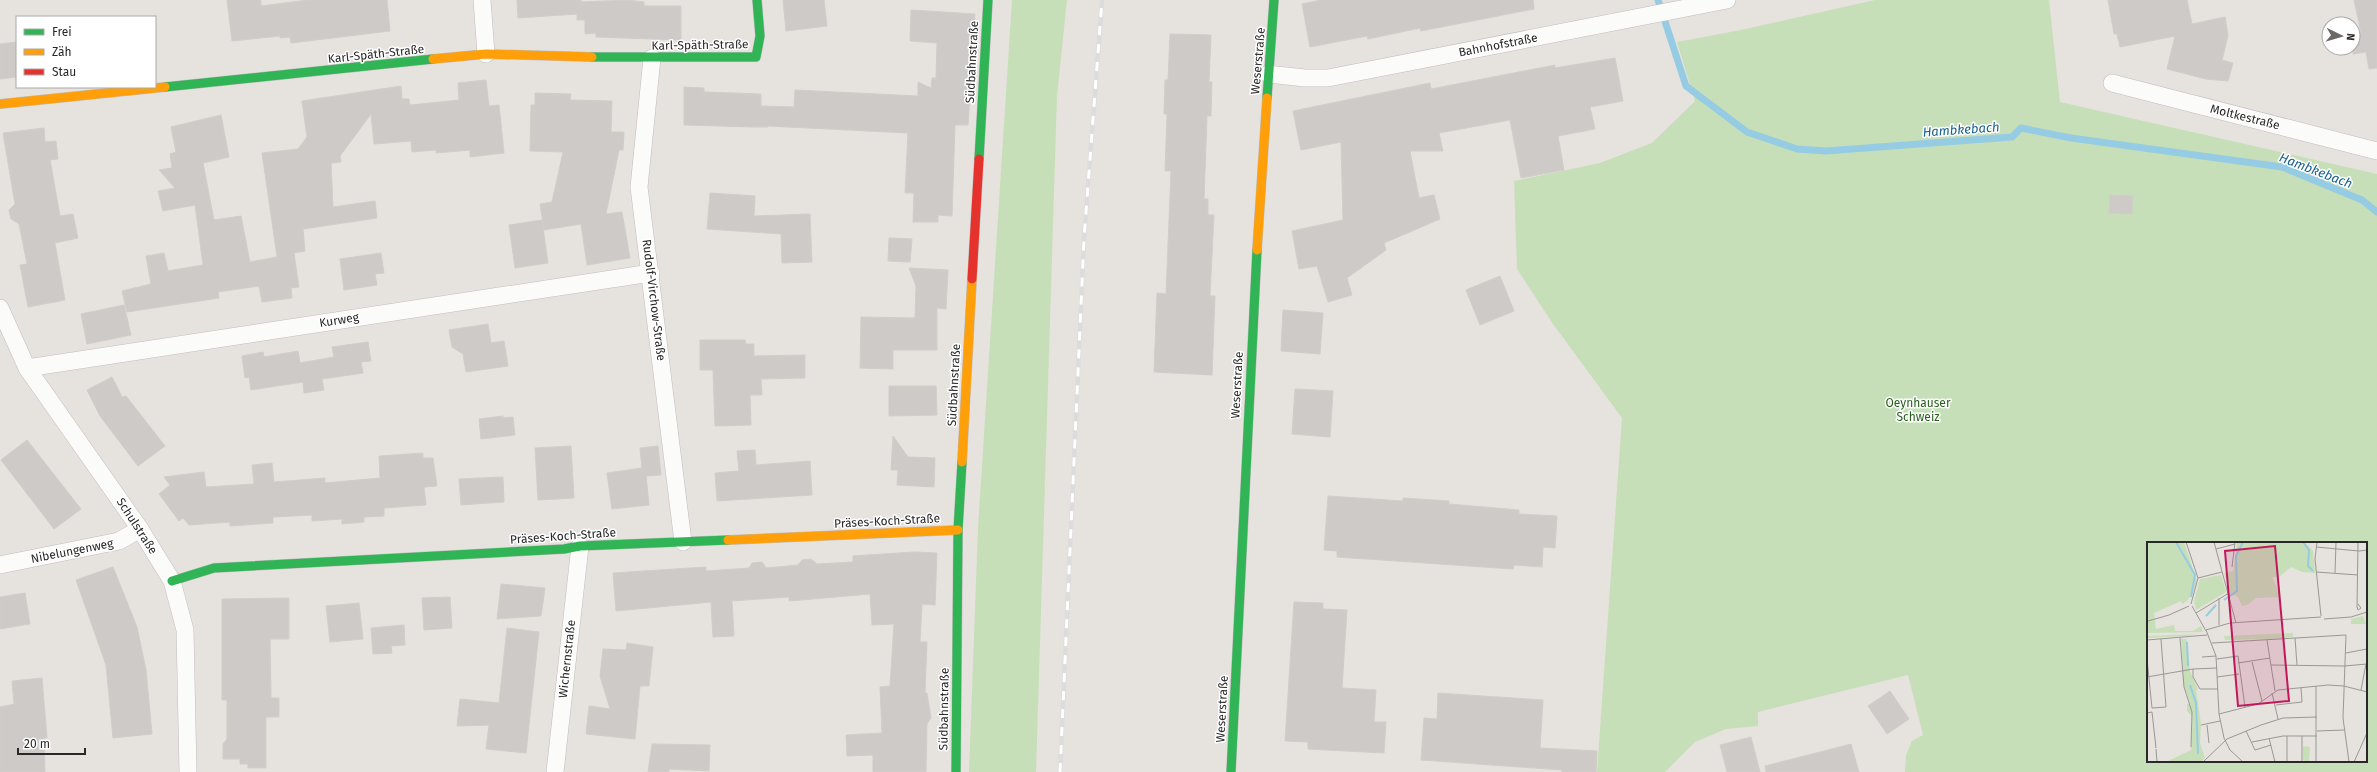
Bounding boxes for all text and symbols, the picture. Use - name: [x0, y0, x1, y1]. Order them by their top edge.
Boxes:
- legend: [16, 16, 156, 88]
- north arrow: [2321, 16, 2361, 56]
- street label: Südbahnstraße: [963, 20, 981, 104]
- text: Frei: [52, 25, 72, 39]
- street label: Weserstraße: [1248, 27, 1268, 95]
- street label: Bahnhofstraße: [1457, 30, 1539, 60]
- text: N: [2344, 33, 2357, 41]
- street label: Karl-Späth-Straße: [651, 37, 749, 53]
- street label: Karl-Späth-Straße: [327, 42, 425, 66]
- text: Zäh: [52, 45, 72, 59]
- text: Stau: [52, 65, 76, 79]
- street label: Moltkestraße: [2209, 102, 2281, 132]
- water label: Hambkebach: [1922, 119, 2000, 140]
- water label: Hambkebach: [2277, 150, 2355, 191]
- street label: Rudolf-Virchow-Straße: [640, 238, 668, 362]
- street label: Kurweg: [318, 310, 361, 330]
- street label: Südbahnstraße: [945, 343, 963, 427]
- street label: Weserstraße: [1228, 351, 1246, 419]
- park label: Oeynhauser Schweiz: [1885, 396, 1951, 424]
- street label: Schulstraße: [114, 495, 160, 557]
- street label: Präses-Koch-Straße: [834, 511, 940, 531]
- street label: Präses-Koch-Straße: [510, 525, 616, 547]
- street label: Nibelungenweg: [30, 536, 115, 566]
- inset map: [2147, 542, 2367, 762]
- street label: Wichernstraße: [556, 619, 578, 699]
- street label: Südbahnstraße: [936, 668, 952, 750]
- street label: Weserstraße: [1213, 675, 1231, 743]
- scale bar: [18, 730, 85, 756]
- text: 20 m: [24, 737, 50, 751]

